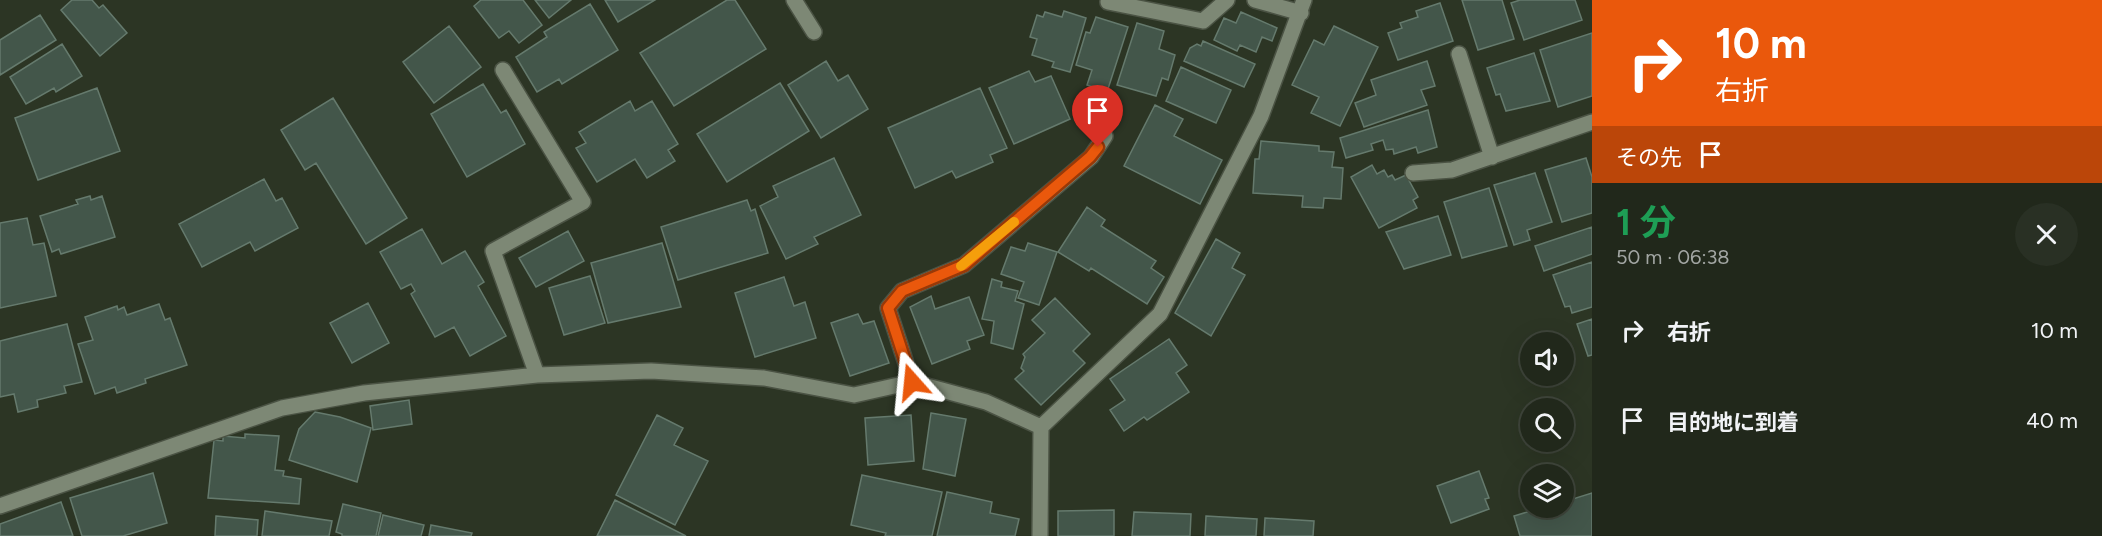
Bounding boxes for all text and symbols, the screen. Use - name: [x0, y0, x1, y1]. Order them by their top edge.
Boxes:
- text: 10 m: [1715, 18, 1807, 69]
- icon: right: [1616, 24, 1694, 102]
- text: 右折: [1715, 74, 1769, 107]
- pin: [1072, 85, 1123, 147]
- icon: arrive: [1081, 94, 1114, 127]
- icon: arrive: [1694, 138, 1727, 171]
- text: その先: [1616, 144, 1682, 171]
- text: 1 分: [1616, 201, 1676, 244]
- button: close: [2015, 203, 2078, 266]
- text: 50 m · 06:38: [1616, 245, 1730, 269]
- icon: right: [1616, 314, 1649, 347]
- text: 10 m: [2031, 317, 2078, 344]
- text: 右折: [1667, 319, 1711, 346]
- map controls: [1520, 332, 1574, 518]
- button: sound: [1520, 332, 1574, 386]
- position arrow: [880, 350, 944, 414]
- button: search: [1520, 398, 1574, 452]
- icon: arrive: [1616, 404, 1649, 437]
- text: 40 m: [2026, 407, 2078, 434]
- text: 目的地に到着: [1667, 409, 1799, 436]
- button: layers: [1520, 464, 1574, 518]

